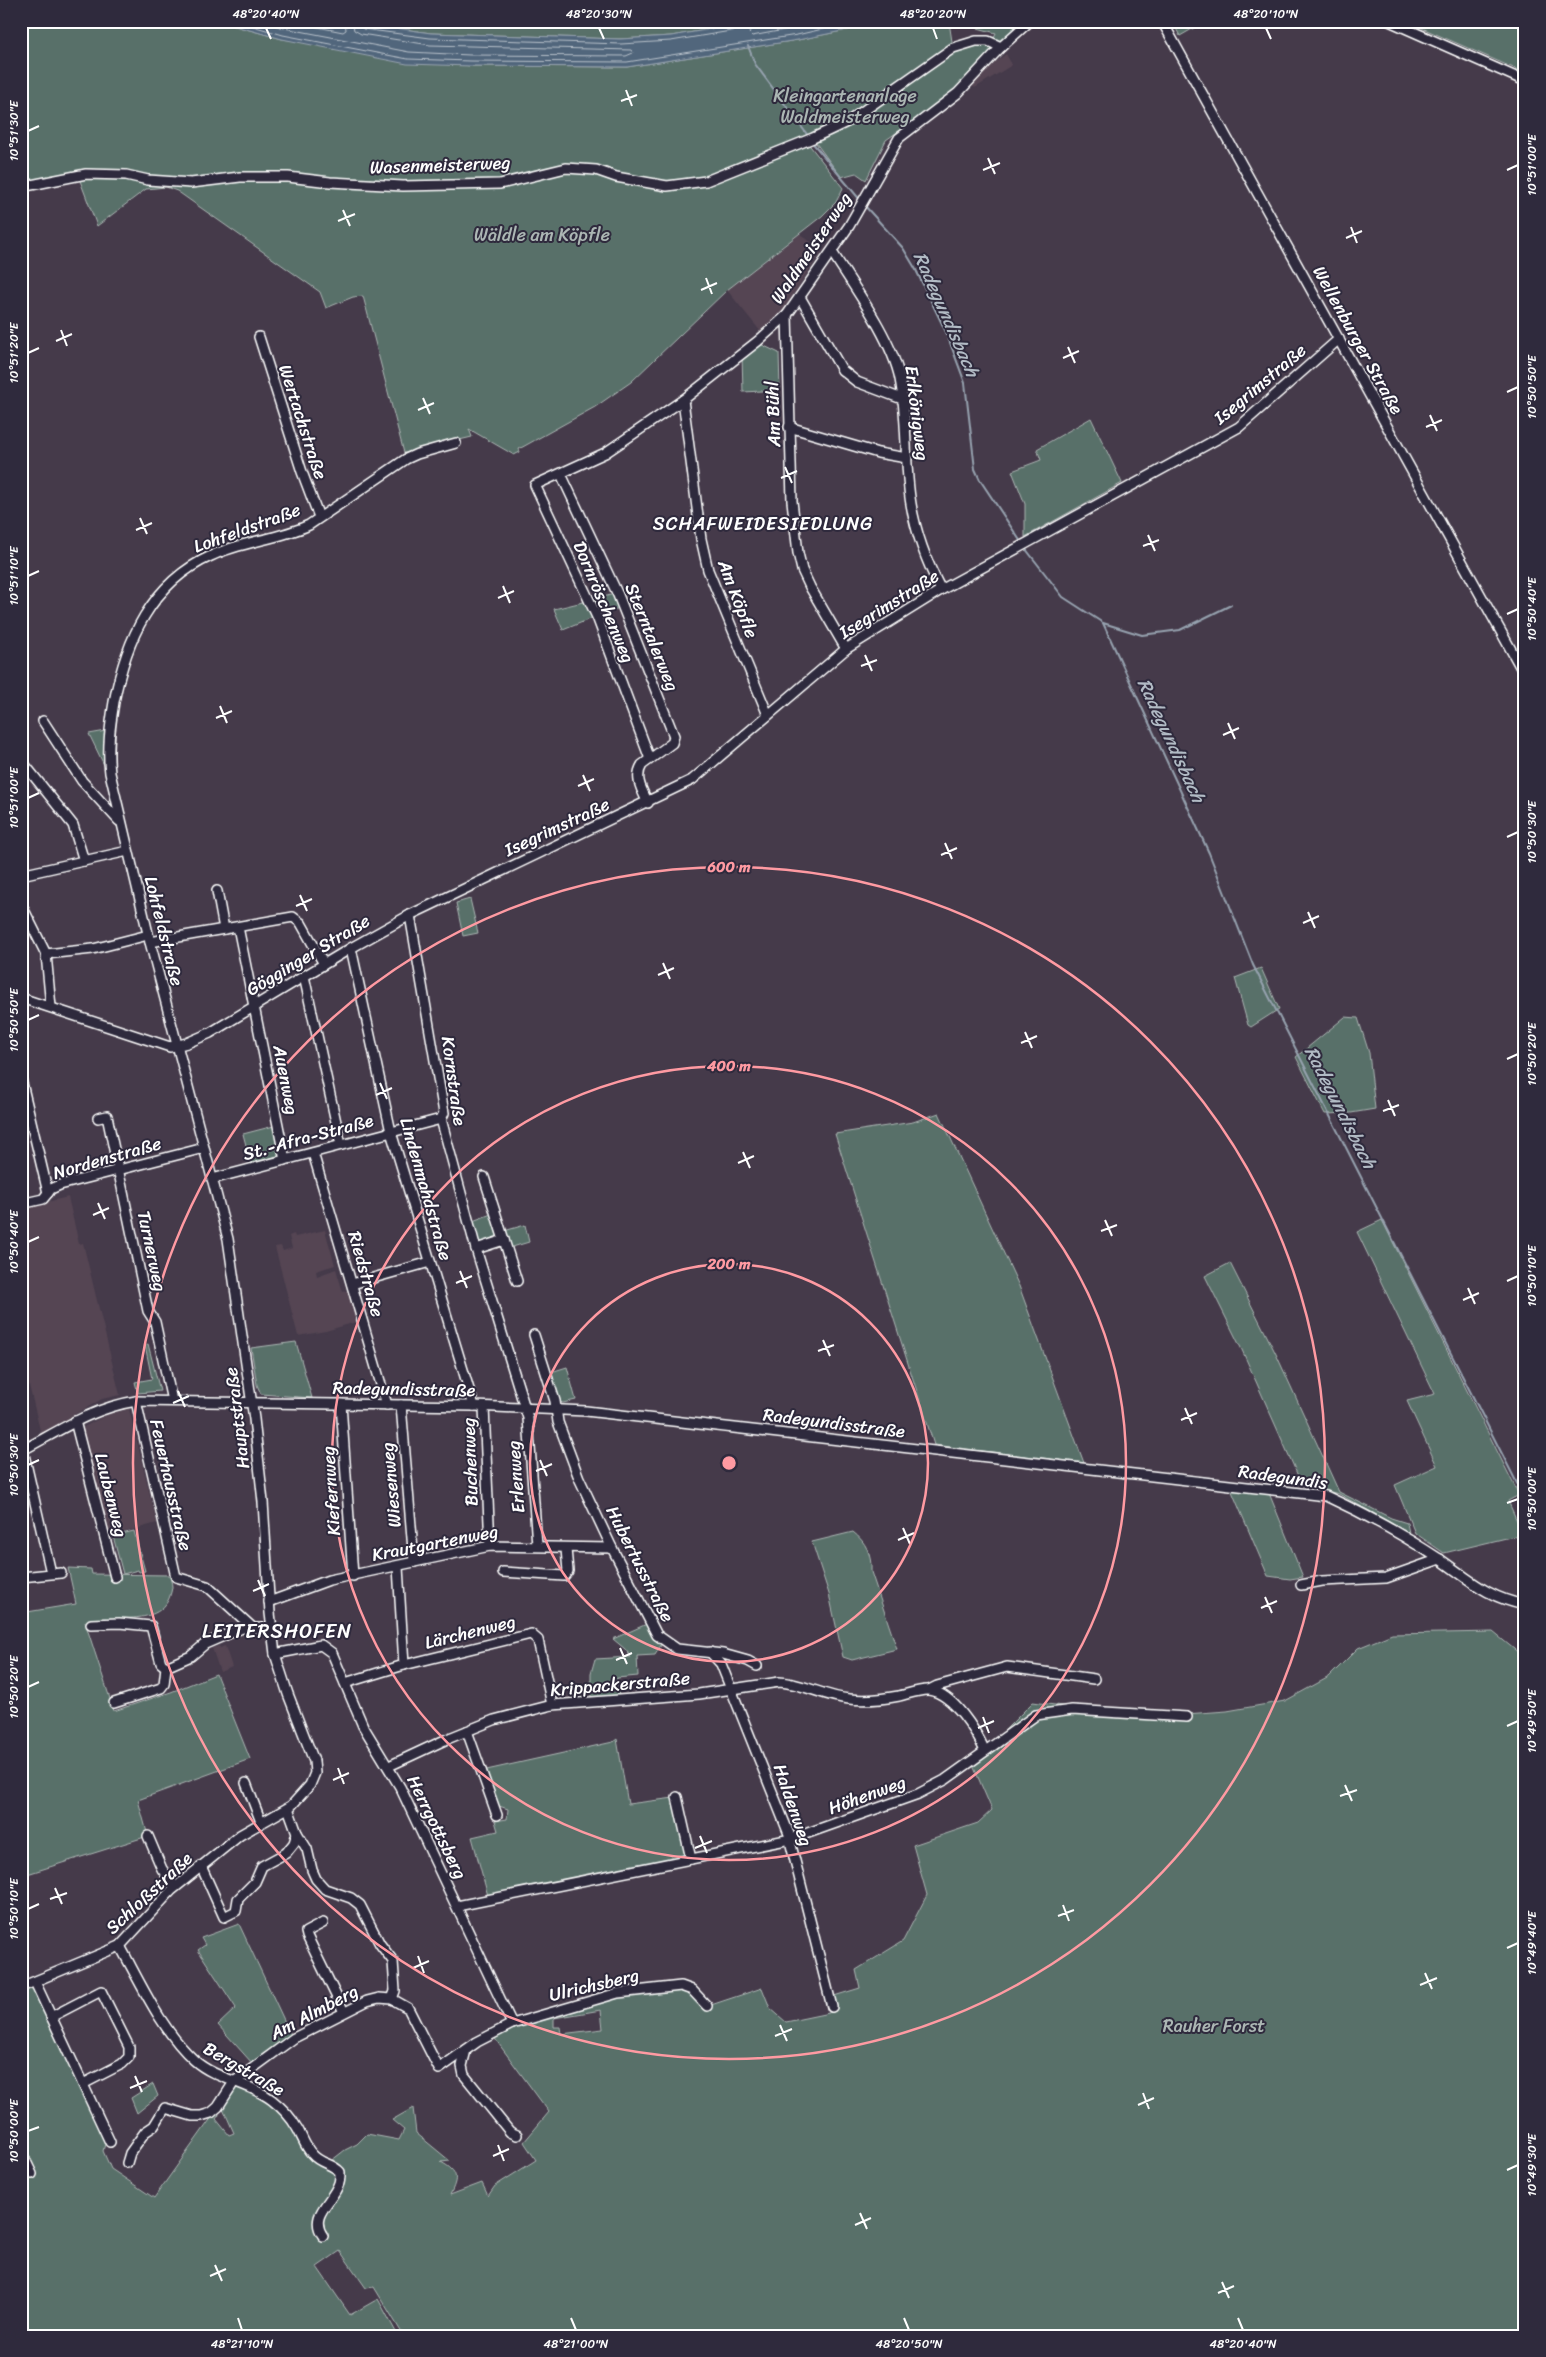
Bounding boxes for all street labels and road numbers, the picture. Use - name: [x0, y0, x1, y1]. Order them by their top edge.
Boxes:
- street label: Wasenmeisterweg: [369, 147, 511, 183]
- street label: Waldmeisterweg: [762, 186, 860, 310]
- street label: Wellenburger Straße: [1304, 259, 1412, 421]
- street label: Isegrimstraße: [1205, 335, 1314, 433]
- street label: Wertachstraße: [269, 360, 337, 484]
- street label: Erlkönigweg: [895, 364, 939, 462]
- street label: Am Bühl: [756, 380, 790, 448]
- street label: Lohfeldstraße: [189, 494, 305, 562]
- street label: Dornröschenweg: [564, 536, 644, 668]
- street label: Am Köpfle: [708, 554, 768, 643]
- street label: Isegrimstraße: [832, 560, 946, 648]
- street label: Sterntalerweg: [616, 578, 688, 696]
- street label: Isegrimstraße: [498, 789, 615, 866]
- street label: Lohfeldstraße: [135, 873, 193, 989]
- street label: Gögginger Straße: [240, 905, 376, 1005]
- street label: Kornstraße: [432, 1034, 476, 1128]
- street label: Auenweg: [263, 1041, 308, 1118]
- street label: St.-Afra-Straße: [239, 1104, 377, 1170]
- street label: Lindenmahdstraße: [390, 1114, 462, 1264]
- street label: Nordenstraße: [49, 1127, 165, 1189]
- street label: Turnerweg: [128, 1208, 176, 1294]
- street label: Riedstraße: [338, 1227, 394, 1321]
- street label: Hauptstraße: [215, 1365, 259, 1471]
- street label: Radegundisstraße: [332, 1372, 476, 1406]
- street label: Radegundisstraße: [761, 1398, 907, 1448]
- street label: Feuerhausstraße: [140, 1416, 202, 1554]
- street label: Buchenweg: [452, 1417, 488, 1507]
- street label: Erlenweg: [498, 1440, 534, 1514]
- street label: Wiesenweg: [371, 1441, 411, 1529]
- street label: Kiefernweg: [312, 1445, 350, 1537]
- street label: Laubenweg: [85, 1449, 137, 1541]
- street label: Radegundis: [1236, 1455, 1330, 1499]
- street label: Hubertusstraße: [597, 1500, 683, 1628]
- street label: Krautgartenweg: [369, 1515, 501, 1571]
- street label: Lärchenweg: [421, 1605, 519, 1659]
- street label: Krippackerstraße: [549, 1662, 691, 1706]
- street label: Haldenweg: [764, 1759, 822, 1851]
- street label: Höhenweg: [823, 1766, 911, 1824]
- street label: Herrgottsberg: [398, 1769, 476, 1885]
- street label: Schloßstraße: [98, 1844, 200, 1942]
- street label: Ulrichsberg: [546, 1959, 642, 2011]
- street label: Am Almberg: [263, 1975, 364, 2049]
- street label: Bergstraße: [197, 2033, 291, 2105]

